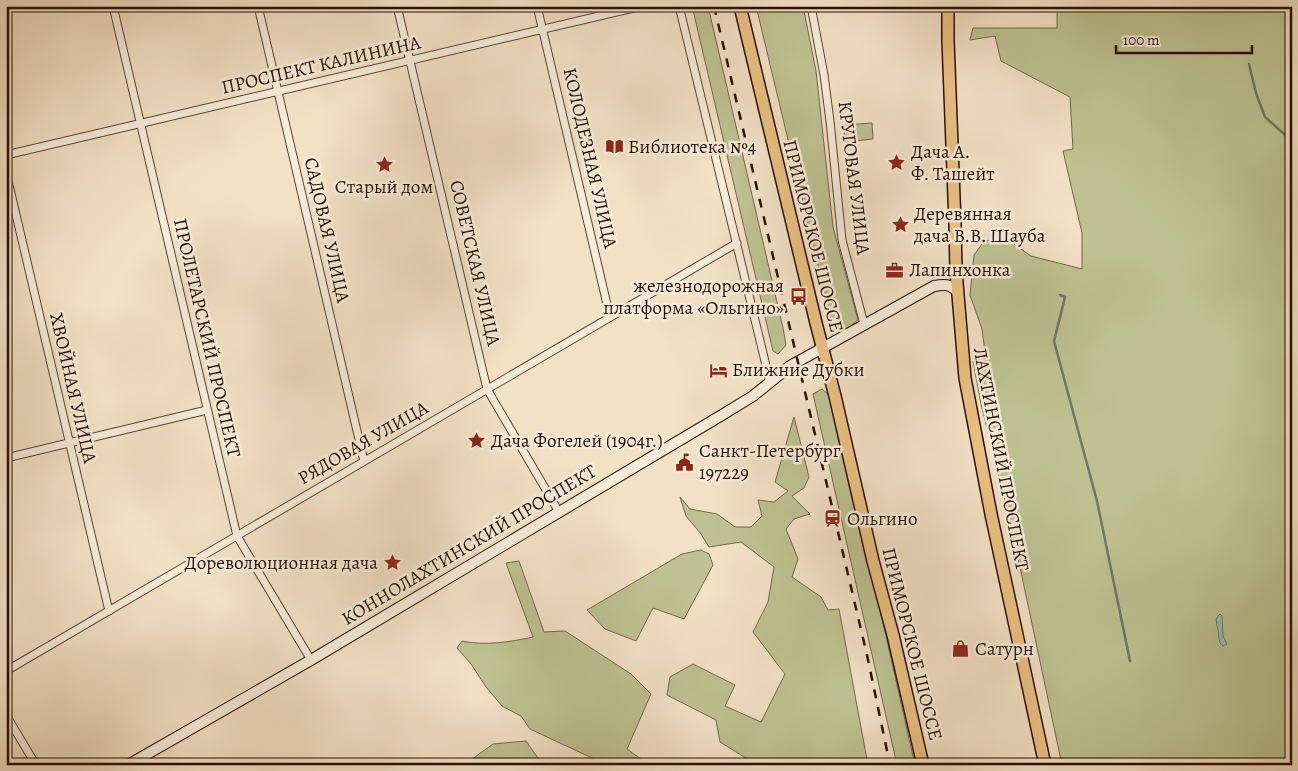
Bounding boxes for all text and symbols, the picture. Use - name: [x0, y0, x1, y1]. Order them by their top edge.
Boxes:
- scale bar: [1116, 22, 1252, 54]
- street label: ПРОСПЕКТ КАЛИНИНА: [219, 29, 424, 101]
- text: 100 m: [1123, 30, 1160, 50]
- street label: КОЛОДЕЗНАЯ УЛИЦА: [557, 65, 624, 252]
- street label: КРУГОВАЯ УЛИЦА: [832, 100, 876, 257]
- place label: Библиотека №4: [628, 134, 757, 160]
- library icon: Библиотека №4: [604, 137, 624, 157]
- street label: ПРИМОРСКОЕ ШОССЕ: [776, 137, 850, 335]
- place label: Дача А. Ф. Ташейт: [911, 139, 995, 187]
- place icon: Дача А. Ф. Ташейт: [887, 153, 907, 173]
- place icon: Старый дом: [374, 154, 394, 174]
- street label: САДОВАЯ УЛИЦА: [298, 155, 357, 306]
- place label: Старый дом: [335, 174, 433, 200]
- street label: СОВЕТСКАЯ УЛИЦА: [443, 178, 507, 349]
- place label: Деревянная дача В.В. Шауба: [913, 201, 1046, 249]
- place icon: Деревянная дача В.В. Шауба: [890, 215, 910, 235]
- street label: ПРОЛЕТАРСКИЙ ПРОСПЕКТ: [167, 216, 247, 461]
- place label: Лапинхонка: [909, 257, 1011, 283]
- office icon: Лапинхонка: [885, 260, 905, 280]
- place label: железнодорожная платформа «Ольгино»: [603, 273, 784, 321]
- bus stop icon: железнодорожная платформа «Ольгино»: [788, 287, 808, 307]
- street label: ХВОЙНАЯ УЛИЦА: [43, 310, 103, 467]
- street label: ЛАХТИНСКИЙ ПРОСПЕКТ: [967, 345, 1036, 574]
- place label: Ближние Дубки: [732, 357, 865, 383]
- hotel icon: Ближние Дубки: [708, 360, 728, 380]
- street label: РЯДОВАЯ УЛИЦА: [293, 395, 434, 491]
- place label: Дача Фогелей (1904г.): [491, 428, 663, 454]
- place icon: Дача Фогелей (1904г.): [467, 431, 487, 451]
- place label: Санкт-Петербург 197229: [699, 438, 841, 486]
- public building icon: Санкт-Петербург 197229: [675, 452, 695, 472]
- street label: КОННОЛАХТИНСКИЙ ПРОСПЕКТ: [337, 458, 602, 632]
- place label: Ольгино: [847, 506, 918, 532]
- station icon: Ольгино: [823, 509, 843, 529]
- street label: ПРИМОРСКОЕ ШОССЕ: [875, 545, 949, 743]
- place label: Дореволюционная дача: [185, 550, 378, 576]
- place icon: Дореволюционная дача: [382, 553, 402, 573]
- place label: Сатурн: [975, 636, 1034, 662]
- shop icon: Сатурн: [951, 639, 971, 659]

